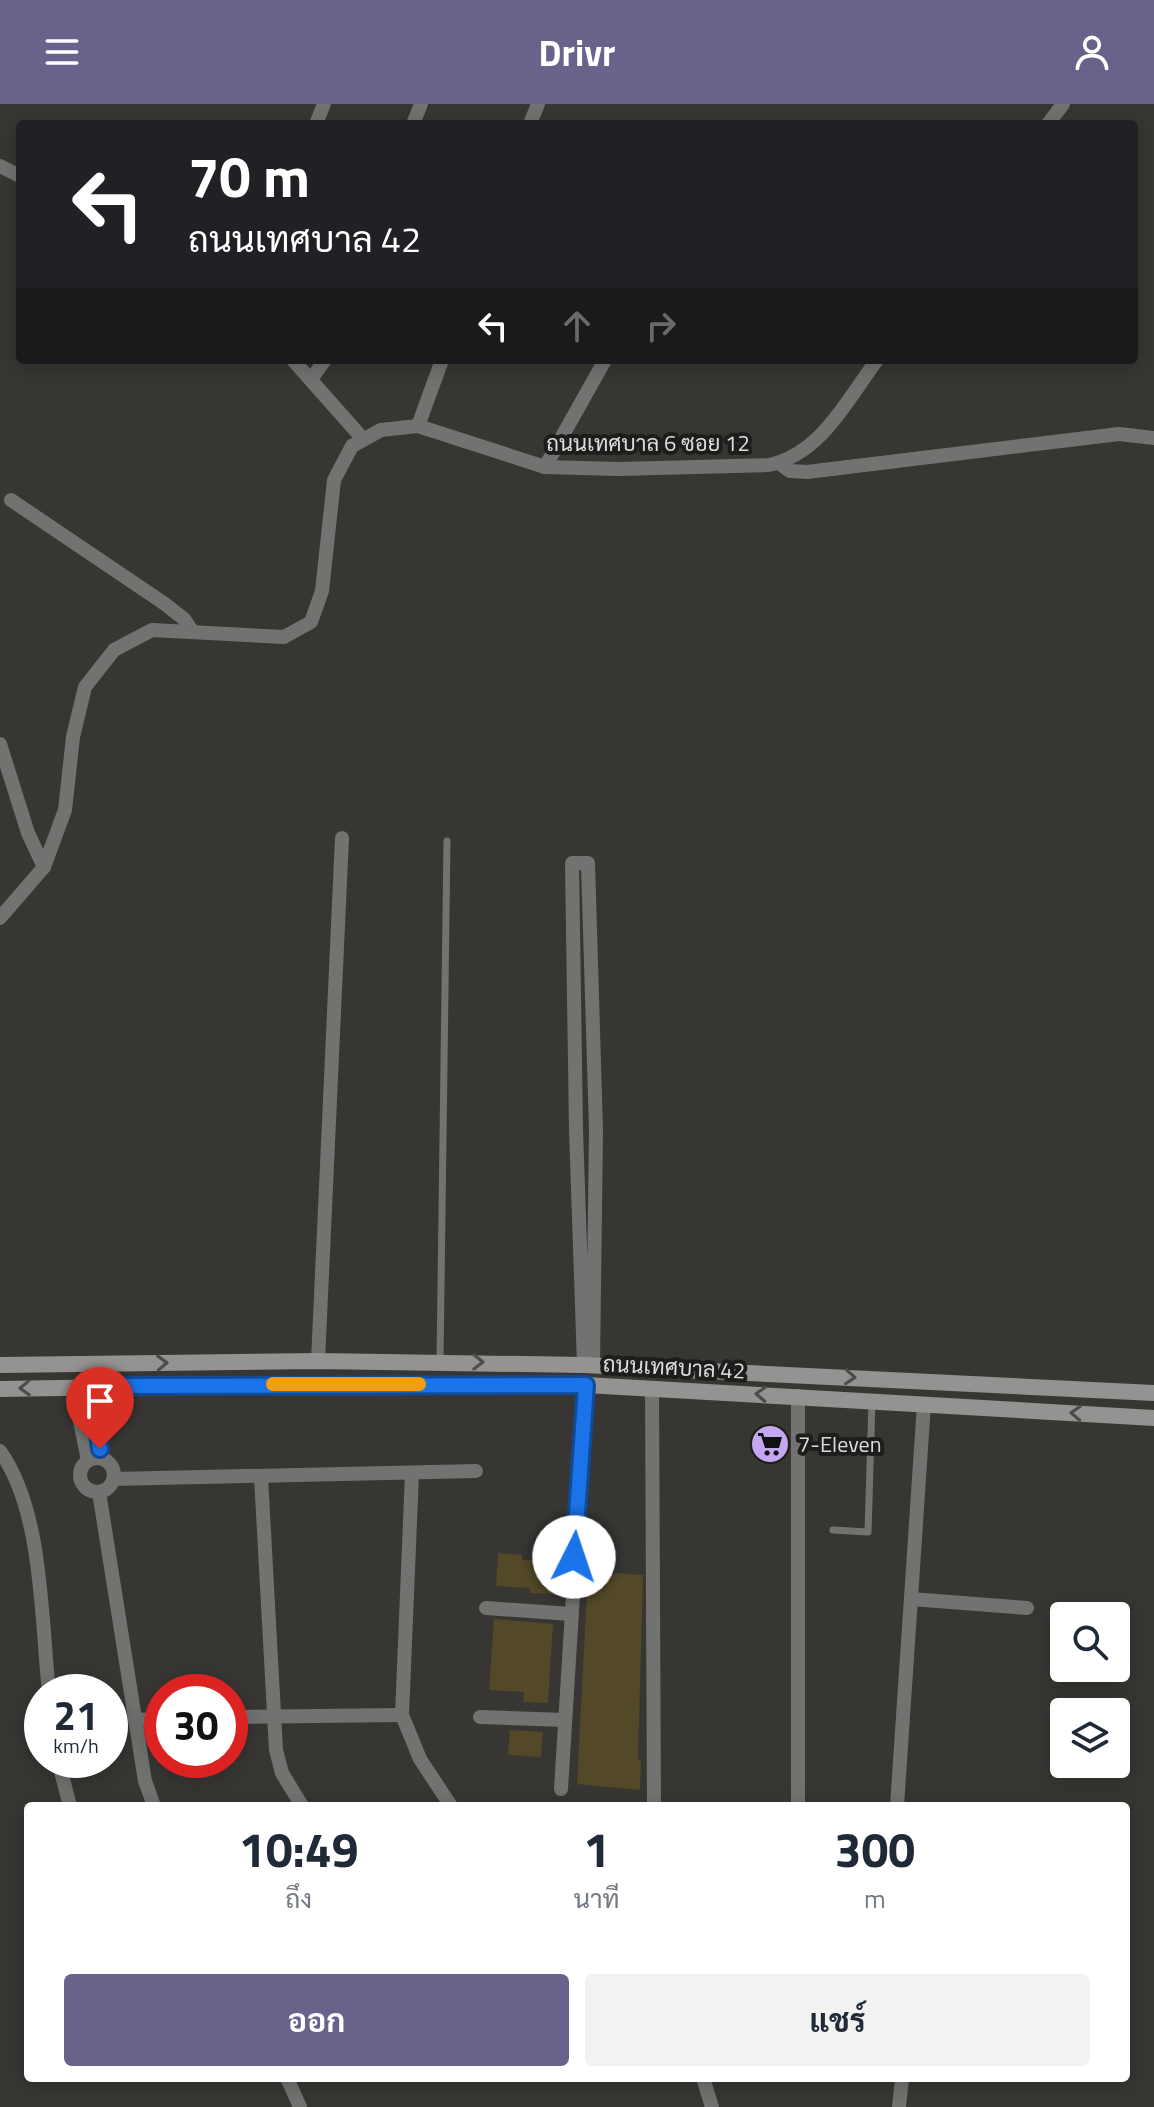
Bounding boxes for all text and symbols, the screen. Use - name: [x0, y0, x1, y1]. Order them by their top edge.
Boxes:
- text: Drivr: [539, 25, 615, 80]
- icon: menu: [40, 30, 84, 74]
- icon: person: [1070, 30, 1114, 74]
- text: 70 m: [188, 134, 310, 219]
- icon: left: [56, 152, 160, 256]
- text: ถนนเทศบาล 42: [188, 211, 421, 266]
- icon: left: [471, 304, 515, 348]
- icon: ahead: [555, 304, 599, 348]
- icon: right: [639, 304, 683, 348]
- street label: ถนนเทศบาล 6 ซอย 12: [546, 426, 750, 460]
- street label: ถนนเทศบาล 42: [602, 1346, 746, 1388]
- one-way arrow: [472, 1354, 485, 1371]
- one-way arrow: [156, 1355, 169, 1372]
- pin: [66, 1367, 134, 1449]
- one-way arrow: [844, 1368, 857, 1385]
- icon: arrive: [78, 1379, 122, 1423]
- one-way arrow: [18, 1380, 31, 1397]
- one-way arrow: [754, 1386, 767, 1403]
- one-way arrow: [1069, 1405, 1082, 1422]
- supermarket icon: 7-Eleven: [749, 1423, 791, 1465]
- place label: 7-Eleven: [798, 1427, 881, 1461]
- position arrow: [532, 1515, 616, 1599]
- map controls: [1050, 1602, 1130, 1778]
- button: search: [1050, 1602, 1130, 1682]
- speed limit sign: 30: [144, 1674, 248, 1778]
- text: 21: [54, 1685, 98, 1746]
- button: layers: [1050, 1698, 1130, 1778]
- text: km/h: [53, 1730, 99, 1761]
- text: 10:49: [239, 1813, 359, 1886]
- text: 1: [583, 1813, 610, 1886]
- text: 300: [835, 1813, 915, 1886]
- text: ถึง: [285, 1879, 312, 1918]
- text: นาที: [573, 1879, 620, 1918]
- text: m: [864, 1879, 886, 1918]
- button: ออก: [64, 1974, 569, 2066]
- button: แชร์: [585, 1974, 1090, 2066]

